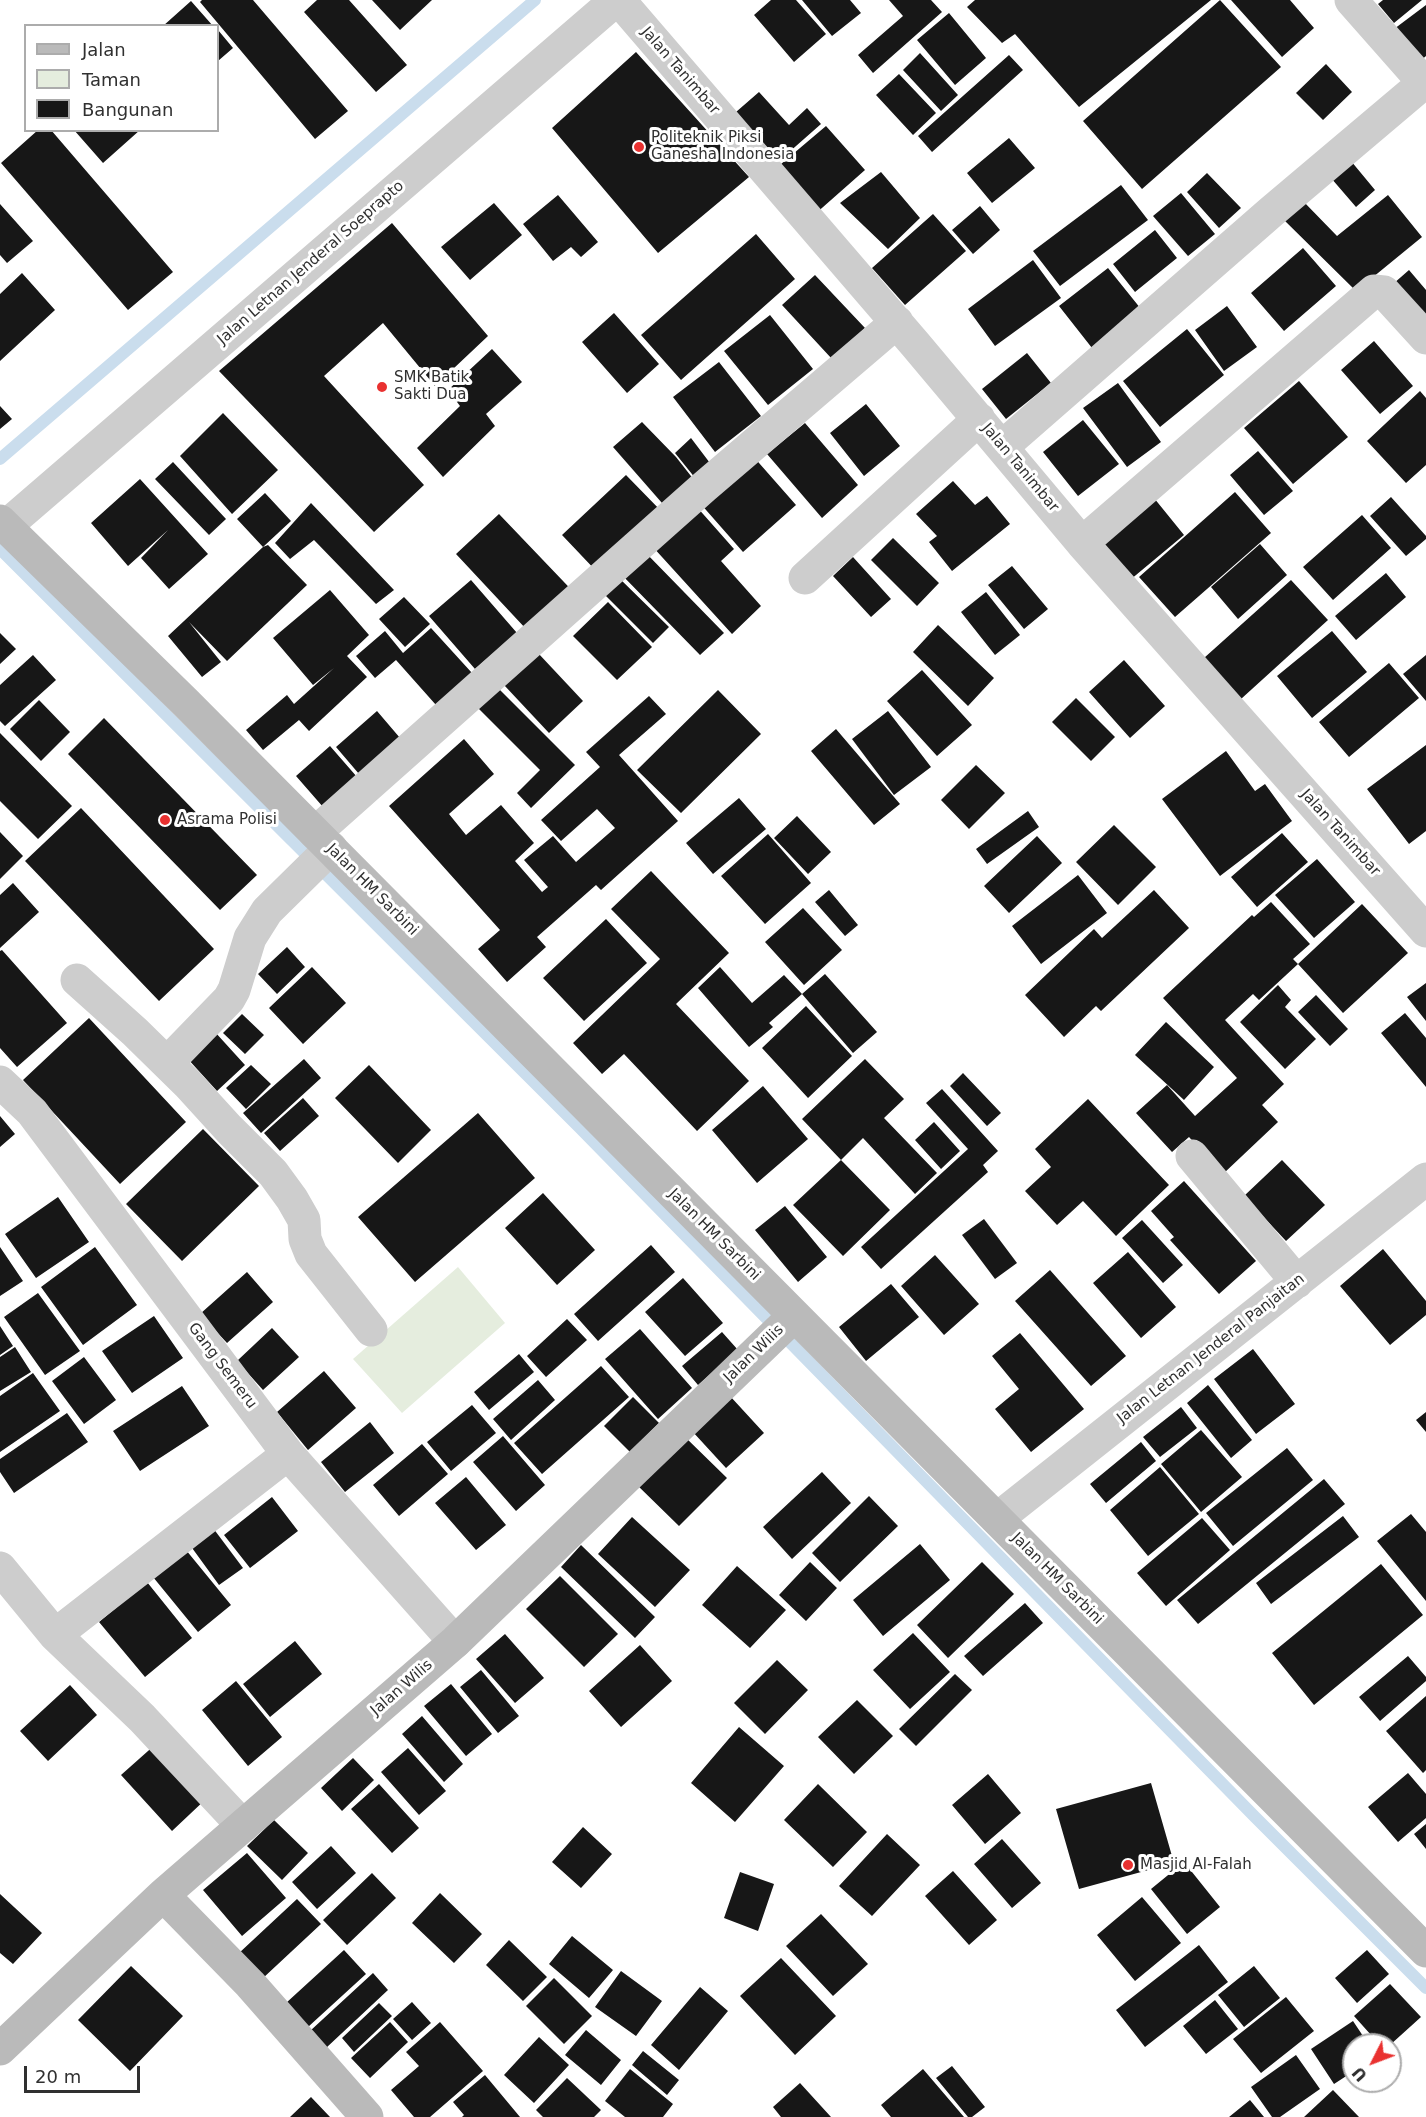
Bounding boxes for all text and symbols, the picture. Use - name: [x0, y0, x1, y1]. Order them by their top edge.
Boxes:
- street label: Jalan Tanimbar: [637, 23, 723, 119]
- legend: [24, 24, 219, 132]
- text: Jalan: [82, 39, 126, 60]
- text: Taman: [82, 69, 141, 90]
- text: Bangunan: [82, 99, 173, 120]
- place label: Politeknik Piksi Ganesha Indonesia: [651, 129, 794, 164]
- marker: Politeknik Piksi Ganesha Indonesia: [632, 140, 646, 154]
- street label: Jalan Letnan Jenderal Soeprapto: [214, 177, 408, 349]
- place label: SMK Batik Sakti Dua: [394, 369, 469, 404]
- marker: SMK Batik Sakti Dua: [375, 380, 389, 394]
- street label: Jalan Tanimbar: [978, 420, 1062, 516]
- street label: Jalan Tanimbar: [1296, 786, 1384, 880]
- place label: Asrama Polisi: [177, 811, 277, 829]
- marker: Asrama Polisi: [158, 813, 172, 827]
- street label: Jalan HM Sarbini: [322, 840, 422, 940]
- street label: Jalan HM Sarbini: [664, 1185, 764, 1285]
- street label: Jalan Letnan Jenderal Panjaitan: [1114, 1270, 1308, 1428]
- street label: Gang Semeru: [184, 1320, 260, 1412]
- street label: Jalan Wilis: [720, 1321, 788, 1387]
- street label: Jalan HM Sarbini: [1007, 1529, 1107, 1629]
- street label: Jalan Wilis: [367, 1656, 437, 1720]
- place label: Masjid Al-Falah: [1140, 1856, 1252, 1874]
- marker: Masjid Al-Falah: [1121, 1858, 1135, 1872]
- north arrow: [1342, 2033, 1402, 2093]
- scale bar: [27, 2054, 142, 2092]
- text: U: [1348, 2063, 1371, 2085]
- text: 20 m: [35, 2066, 81, 2087]

